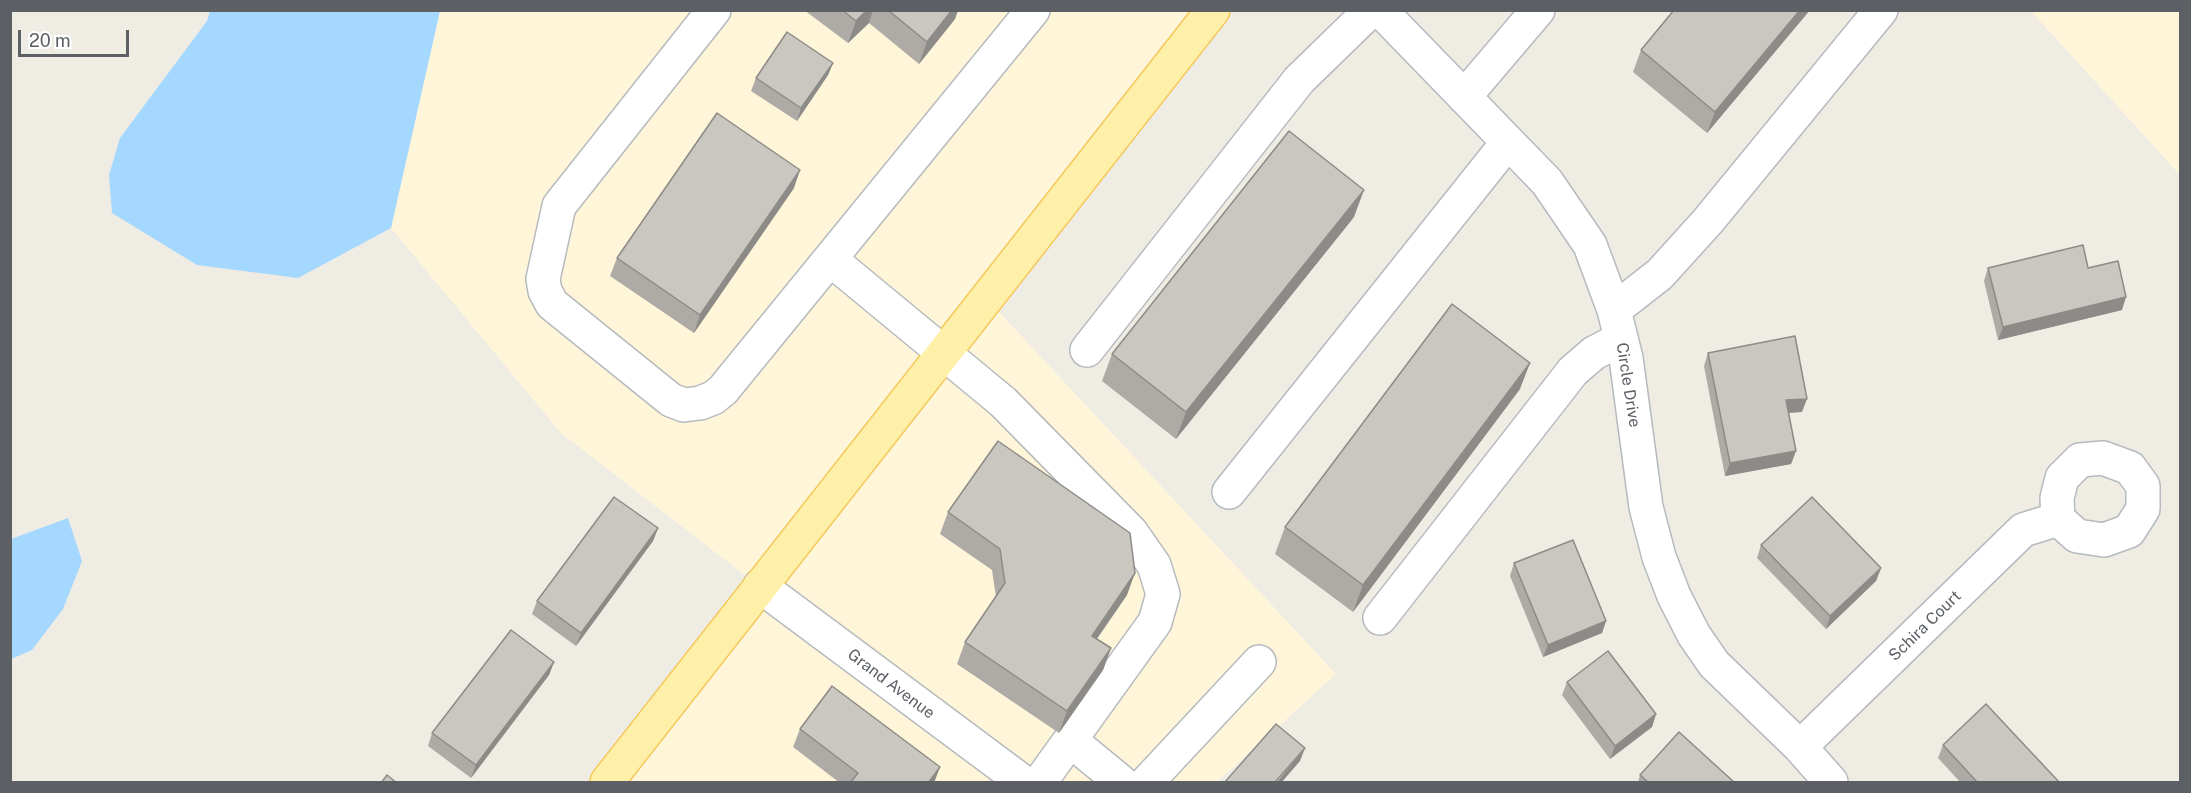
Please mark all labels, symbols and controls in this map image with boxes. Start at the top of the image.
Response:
scale bar [21,18,132,56]
text: 20 m [29,30,71,51]
street label: Circle Drive [1612,341,1644,429]
street label: Schira Court [1885,587,1965,665]
street label: Grand Avenue [844,645,938,723]

